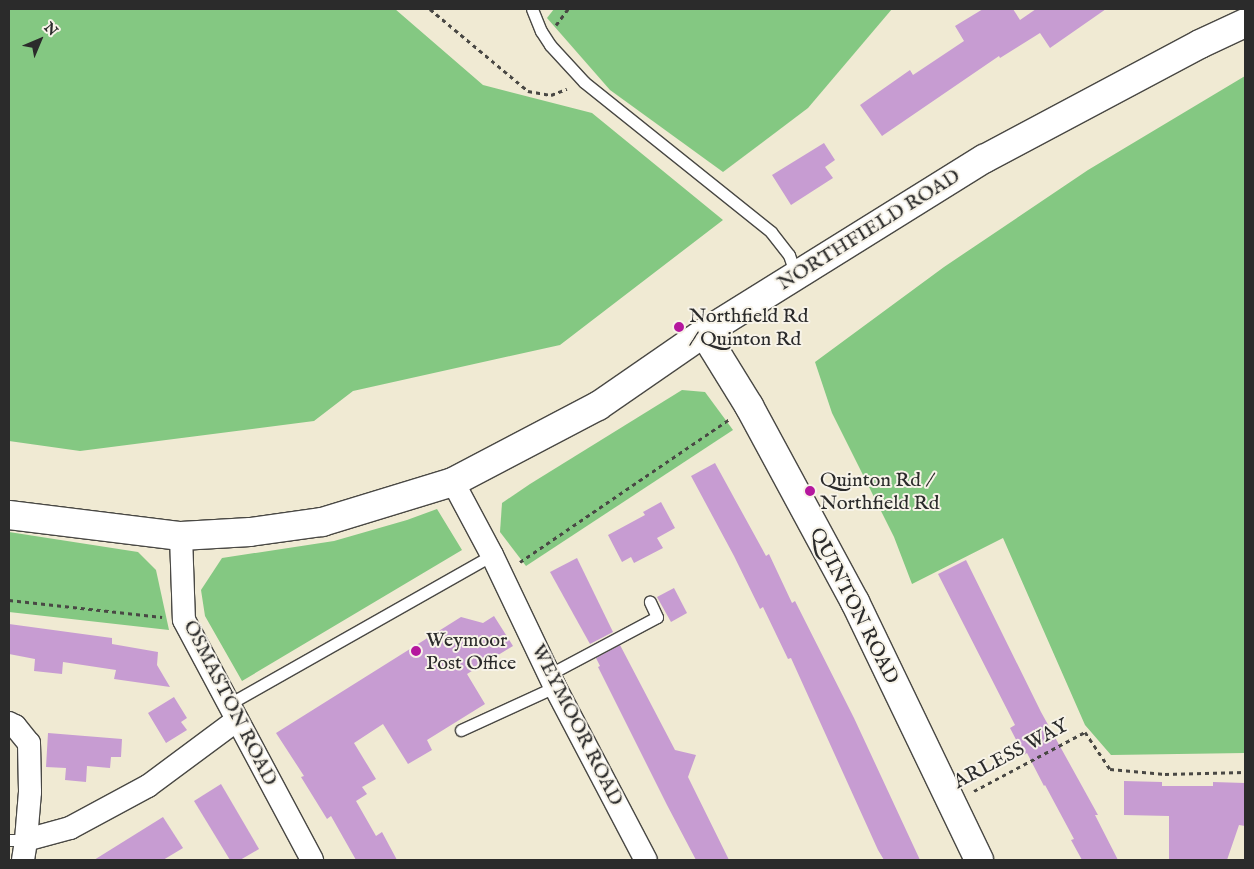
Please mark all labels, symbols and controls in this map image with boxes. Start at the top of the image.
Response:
north arrow [15,15,65,65]
text: N [40,19,61,40]
street label: NORTHFIELD ROAD [773,164,965,296]
place label: Northfield Rd / Quinton Rd [689,304,808,351]
marker: Northfield Rd / Quinton Rd [673,321,685,333]
place label: Quinton Rd / Northfield Rd [820,468,939,515]
marker: Quinton Rd / Northfield Rd [804,485,816,497]
street label: QUINTON ROAD [804,524,904,688]
street label: OSMASTON ROAD [178,616,282,790]
place label: Weymoor Post Office [426,628,516,675]
street label: WEYMOOR ROAD [526,640,628,810]
marker: Weymoor Post Office [410,645,422,657]
street label: ARLESS WAY [949,714,1073,794]

